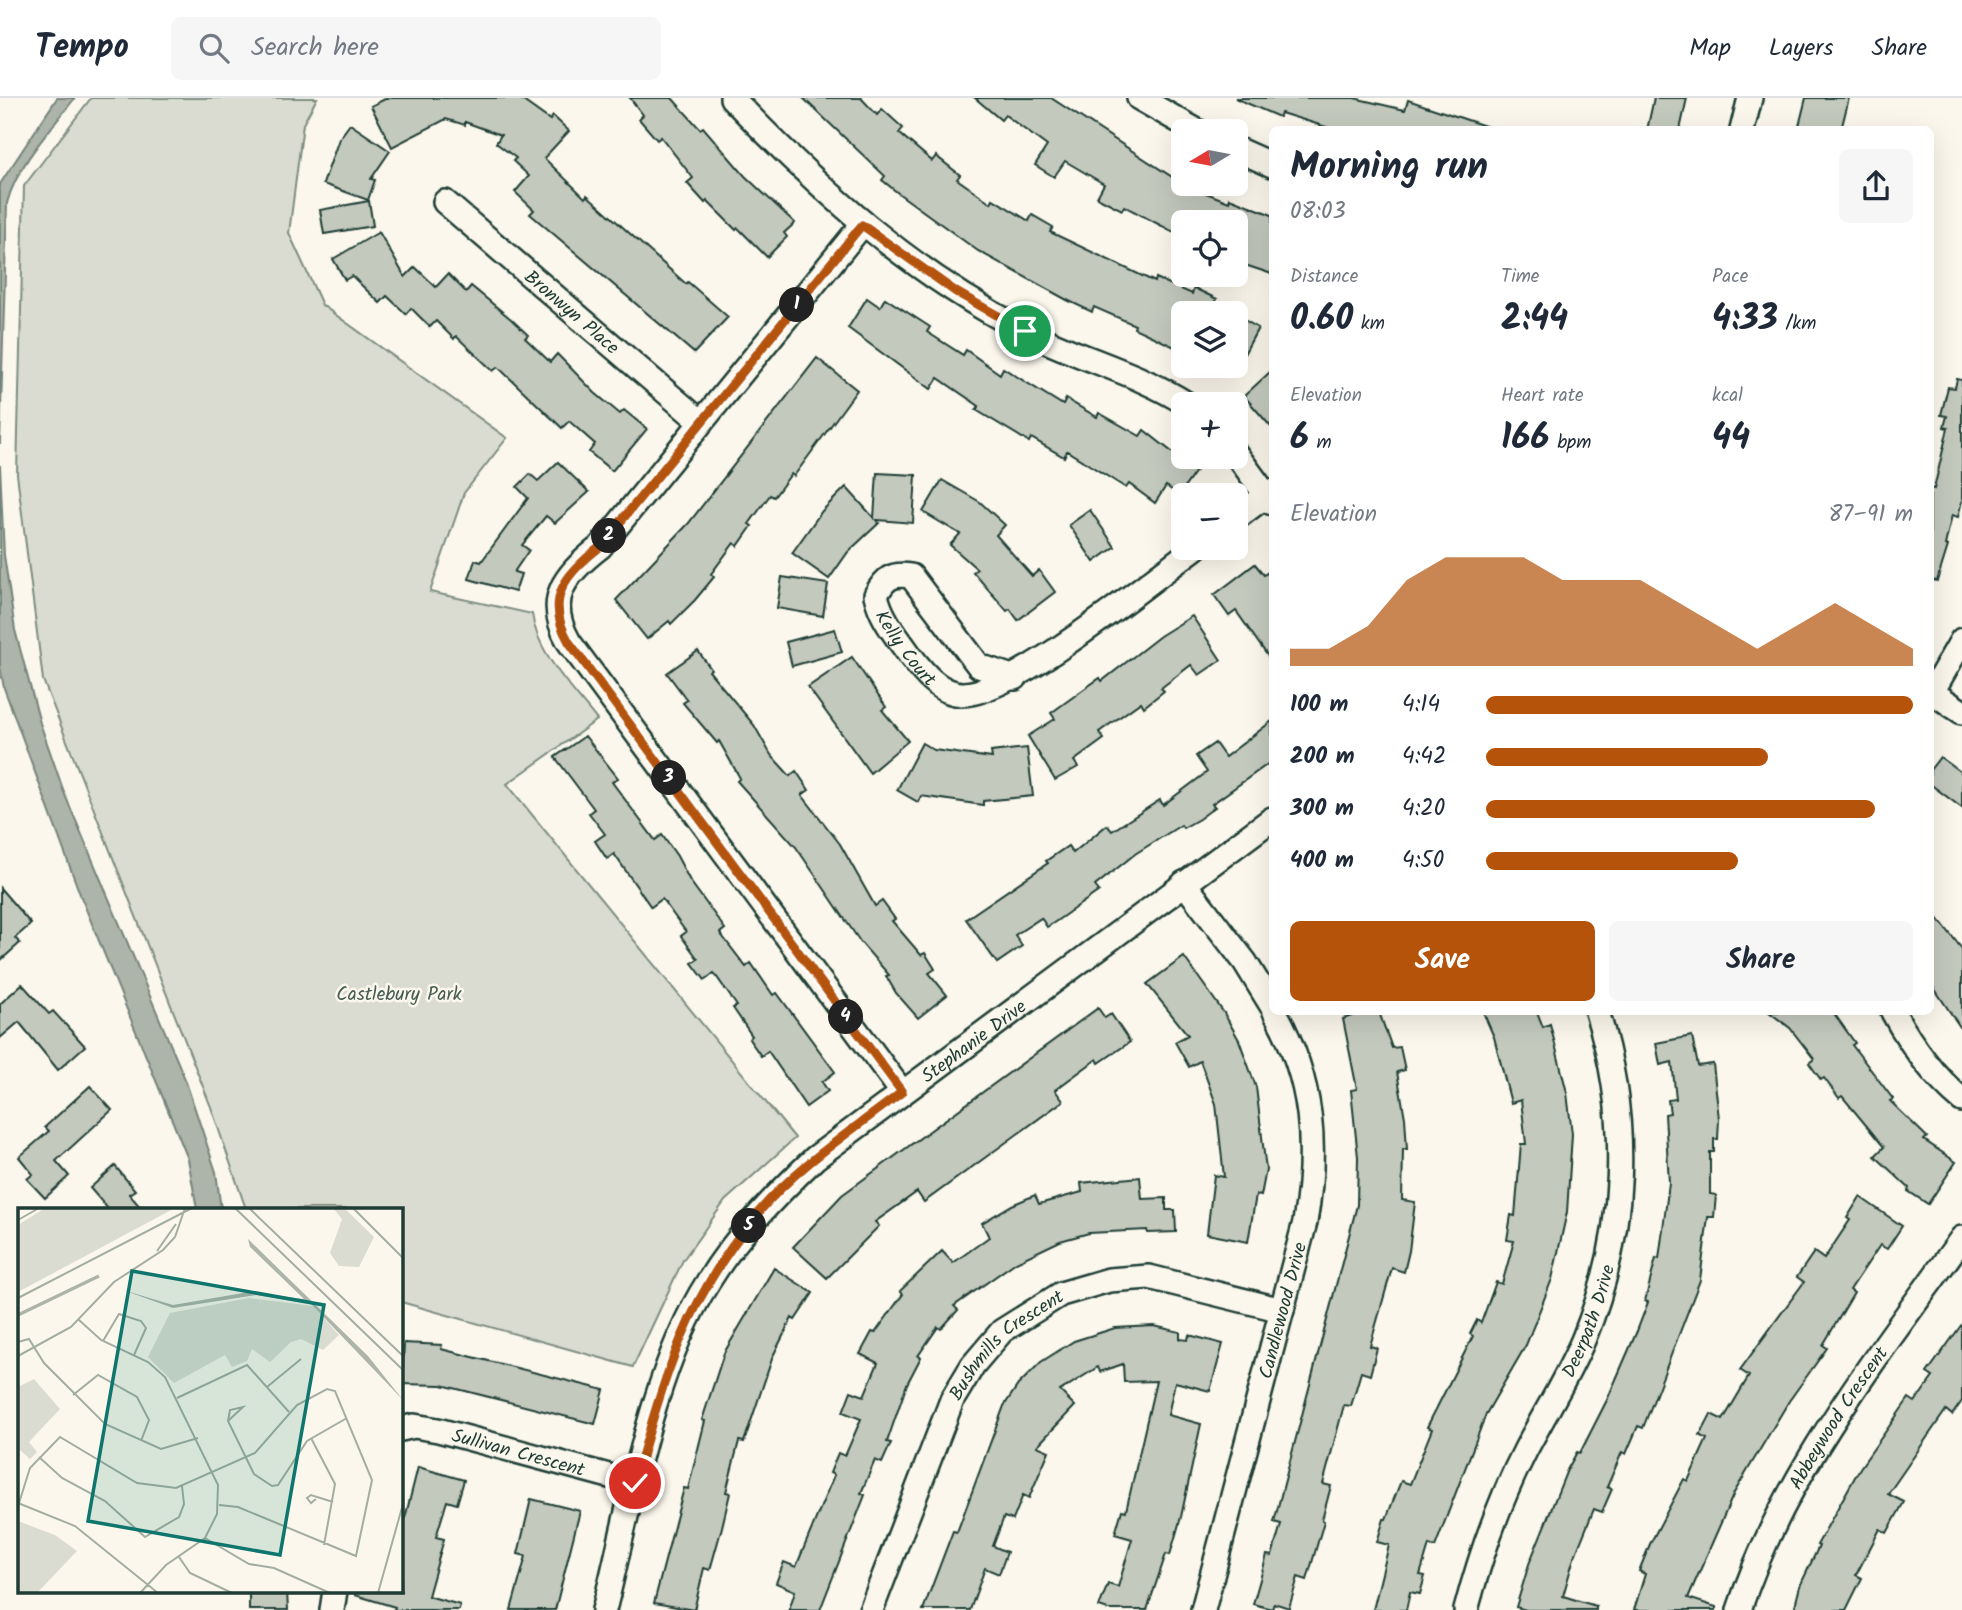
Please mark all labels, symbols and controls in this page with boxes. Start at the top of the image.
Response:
search box [171,17,661,80]
text: Tempo [35,22,129,75]
text: Search here [251,27,379,69]
icon: search [195,29,233,67]
text: Map [1689,29,1731,68]
text: Layers [1769,29,1833,68]
text: Share [1871,29,1927,68]
north arrow [1171,119,1248,196]
map controls [1171,119,1248,560]
text: Morning run [1290,138,1488,198]
button: share [1839,149,1913,223]
text: 08:03 [1290,194,1346,230]
button: locate [1171,210,1248,287]
text: Distance [1290,262,1358,292]
text: Time [1501,262,1539,292]
text: Pace [1712,262,1748,292]
street label: Bronwyn Place [517,263,626,363]
pin: 1 [780,288,814,322]
text: 1 [794,289,799,319]
text: 0.60 [1290,292,1353,348]
text: 2:44 [1501,292,1568,348]
text: 4:33 [1712,292,1778,348]
pin [995,301,1055,361]
button: layers [1171,301,1248,378]
text: km [1353,309,1385,339]
text: /km [1778,309,1816,339]
icon: arrive [1006,312,1044,350]
text: Elevation [1290,381,1362,411]
text: Heart rate [1501,381,1584,411]
text: kcal [1712,381,1743,411]
button: + [1171,392,1248,469]
text: 6 [1290,411,1309,467]
text: 166 [1501,411,1550,467]
text: 44 [1712,411,1750,467]
text: m [1309,428,1332,458]
text: bpm [1550,428,1591,458]
button: − [1171,483,1248,560]
text: Elevation [1290,497,1377,533]
text: 87–91 m [1829,497,1913,533]
pin: 2 [592,518,626,554]
text: 2 [603,520,614,550]
street label: Kelly Court [866,605,943,695]
text: 100 m [1290,687,1348,723]
text: 4:14 [1402,687,1440,723]
text: 200 m [1290,739,1355,775]
text: 4:42 [1402,739,1446,775]
pin: 3 [652,760,686,796]
text: 3 [663,762,674,792]
text: 300 m [1290,791,1354,827]
text: 4:20 [1402,791,1445,827]
text: 400 m [1290,843,1354,879]
text: 4:50 [1402,843,1444,879]
button: Save [1290,921,1595,1001]
button: Share [1609,921,1913,1001]
park label: Castlebury Park [336,980,462,1010]
street label: Stephanie Drive [915,993,1034,1091]
pin: 4 [828,1000,864,1034]
text: 4 [840,1001,851,1031]
inset map [18,1208,402,1592]
pin: 5 [732,1208,766,1244]
text: 5 [744,1210,753,1240]
street label: Candlewood Drive [1251,1239,1316,1382]
street label: Deerpath Drive [1555,1261,1624,1383]
street label: Bushmills Crescent [942,1282,1071,1407]
street label: Abbeywood Crescent [1782,1340,1897,1496]
street label: Sullivan Crescent [448,1421,588,1486]
pin [605,1453,665,1513]
icon: check [616,1464,654,1502]

